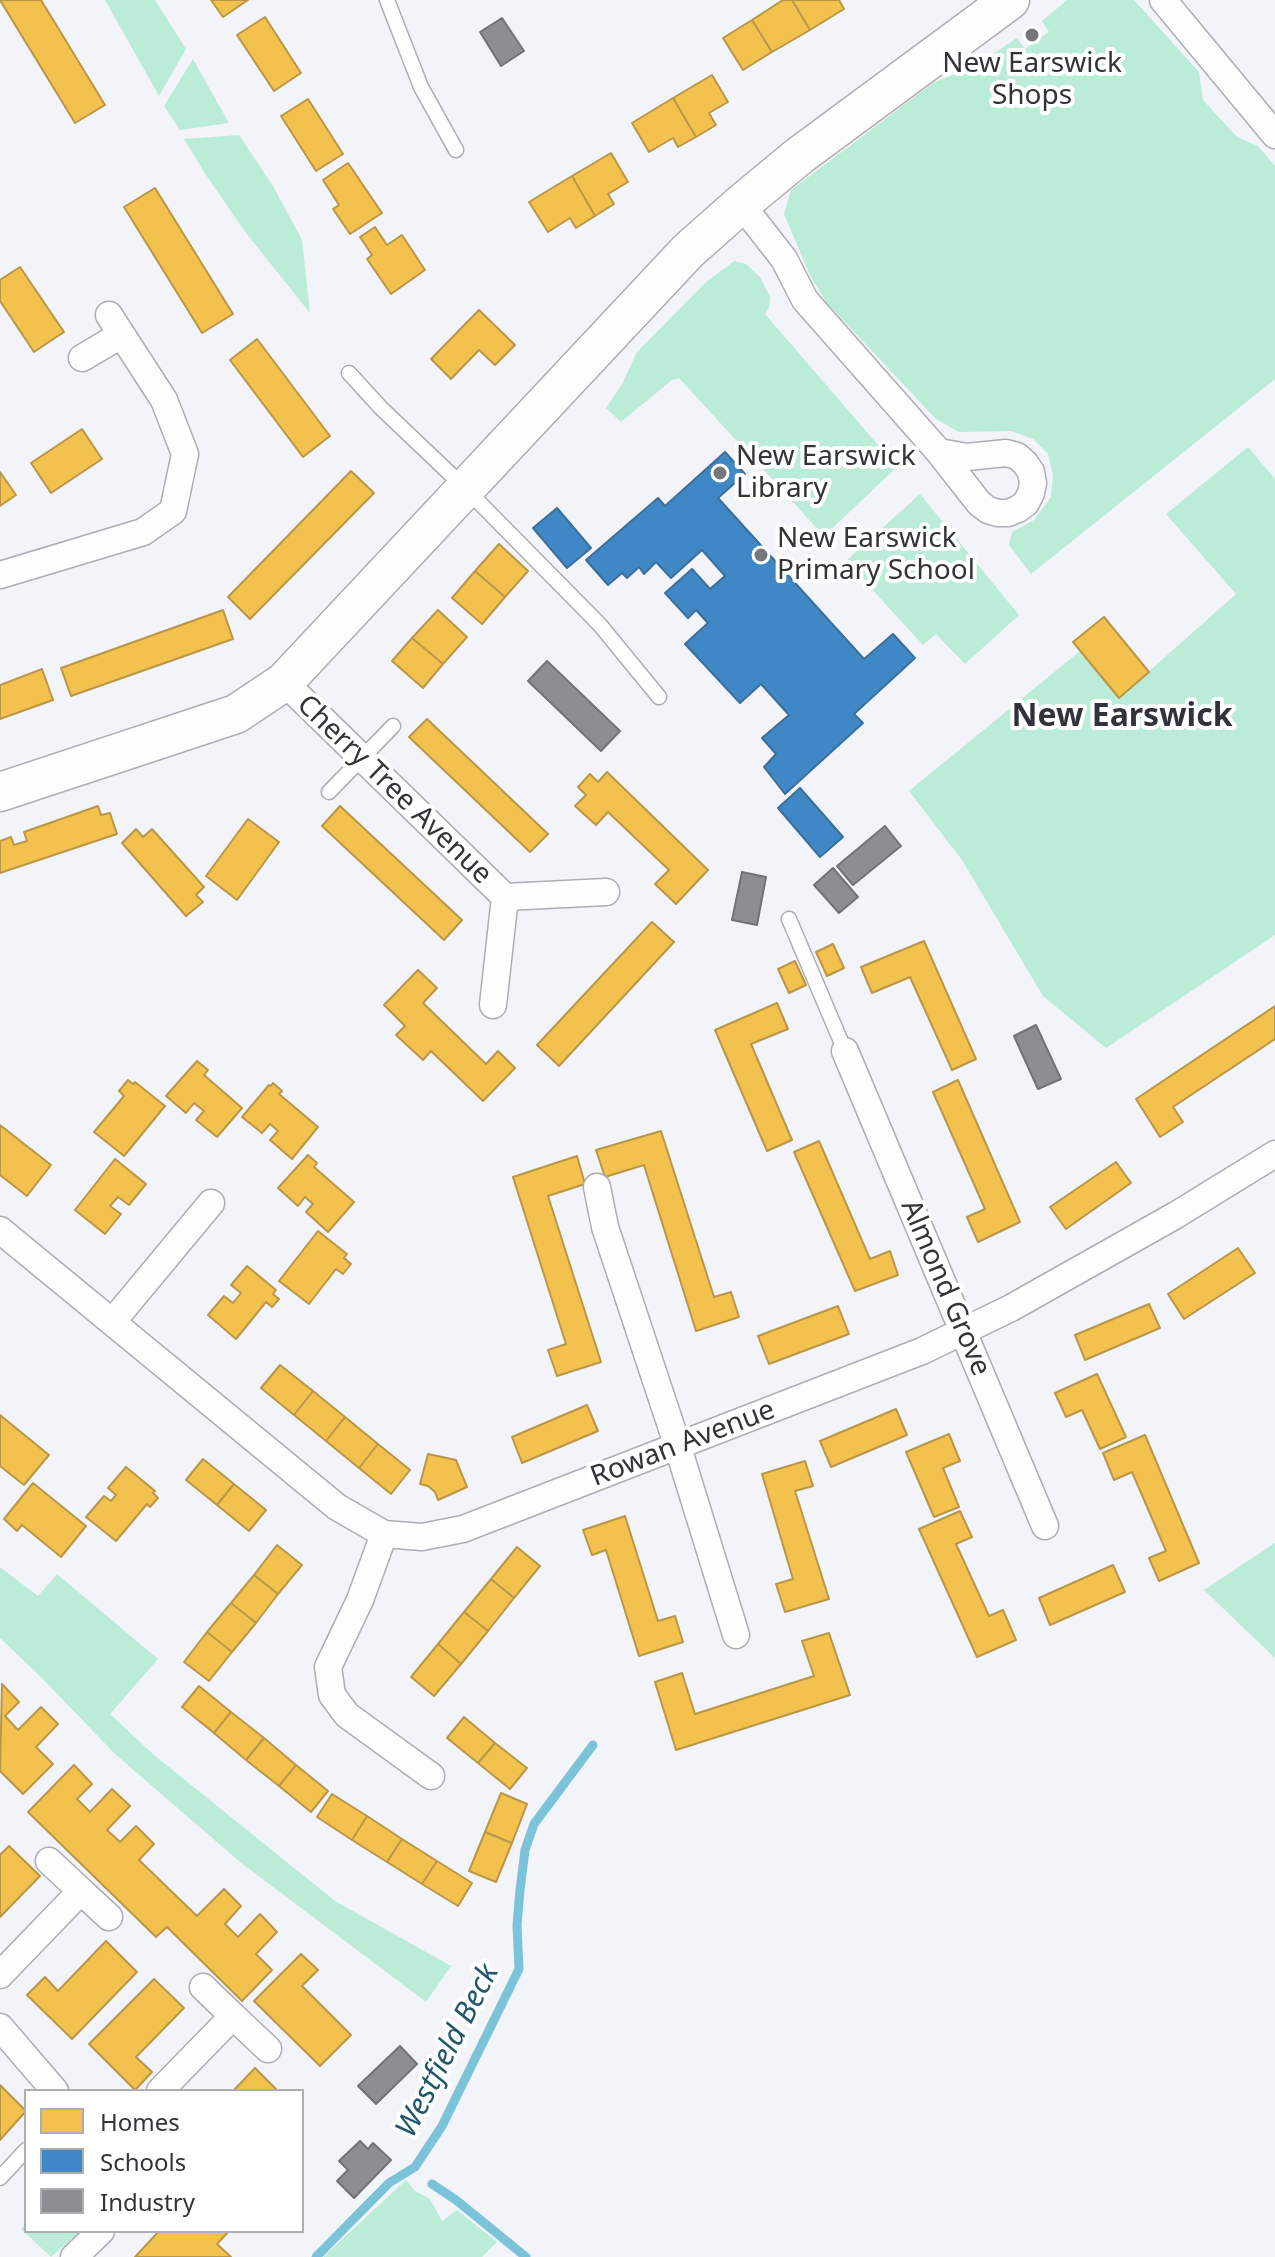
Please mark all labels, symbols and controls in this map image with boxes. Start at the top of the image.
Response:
marker: New Earswick Shops [1023,26,1041,44]
place label: New Earswick Shops [942,47,1122,113]
place label: New Earswick Library [736,440,916,506]
marker: New Earswick Library [711,464,729,482]
place label: New Earswick Primary School [777,522,975,588]
marker: New Earswick Primary School [752,546,770,564]
street label: Cherry Tree Avenue [290,688,498,892]
district label: New Earswick [1012,698,1232,736]
street label: Almond Grove [893,1195,997,1381]
street label: Rowan Avenue [586,1393,780,1495]
water label: Westfield Beck [389,1958,507,2144]
legend [24,2089,304,2233]
text: Homes [100,2105,180,2138]
text: Schools [100,2145,186,2178]
text: Industry [100,2185,195,2218]

